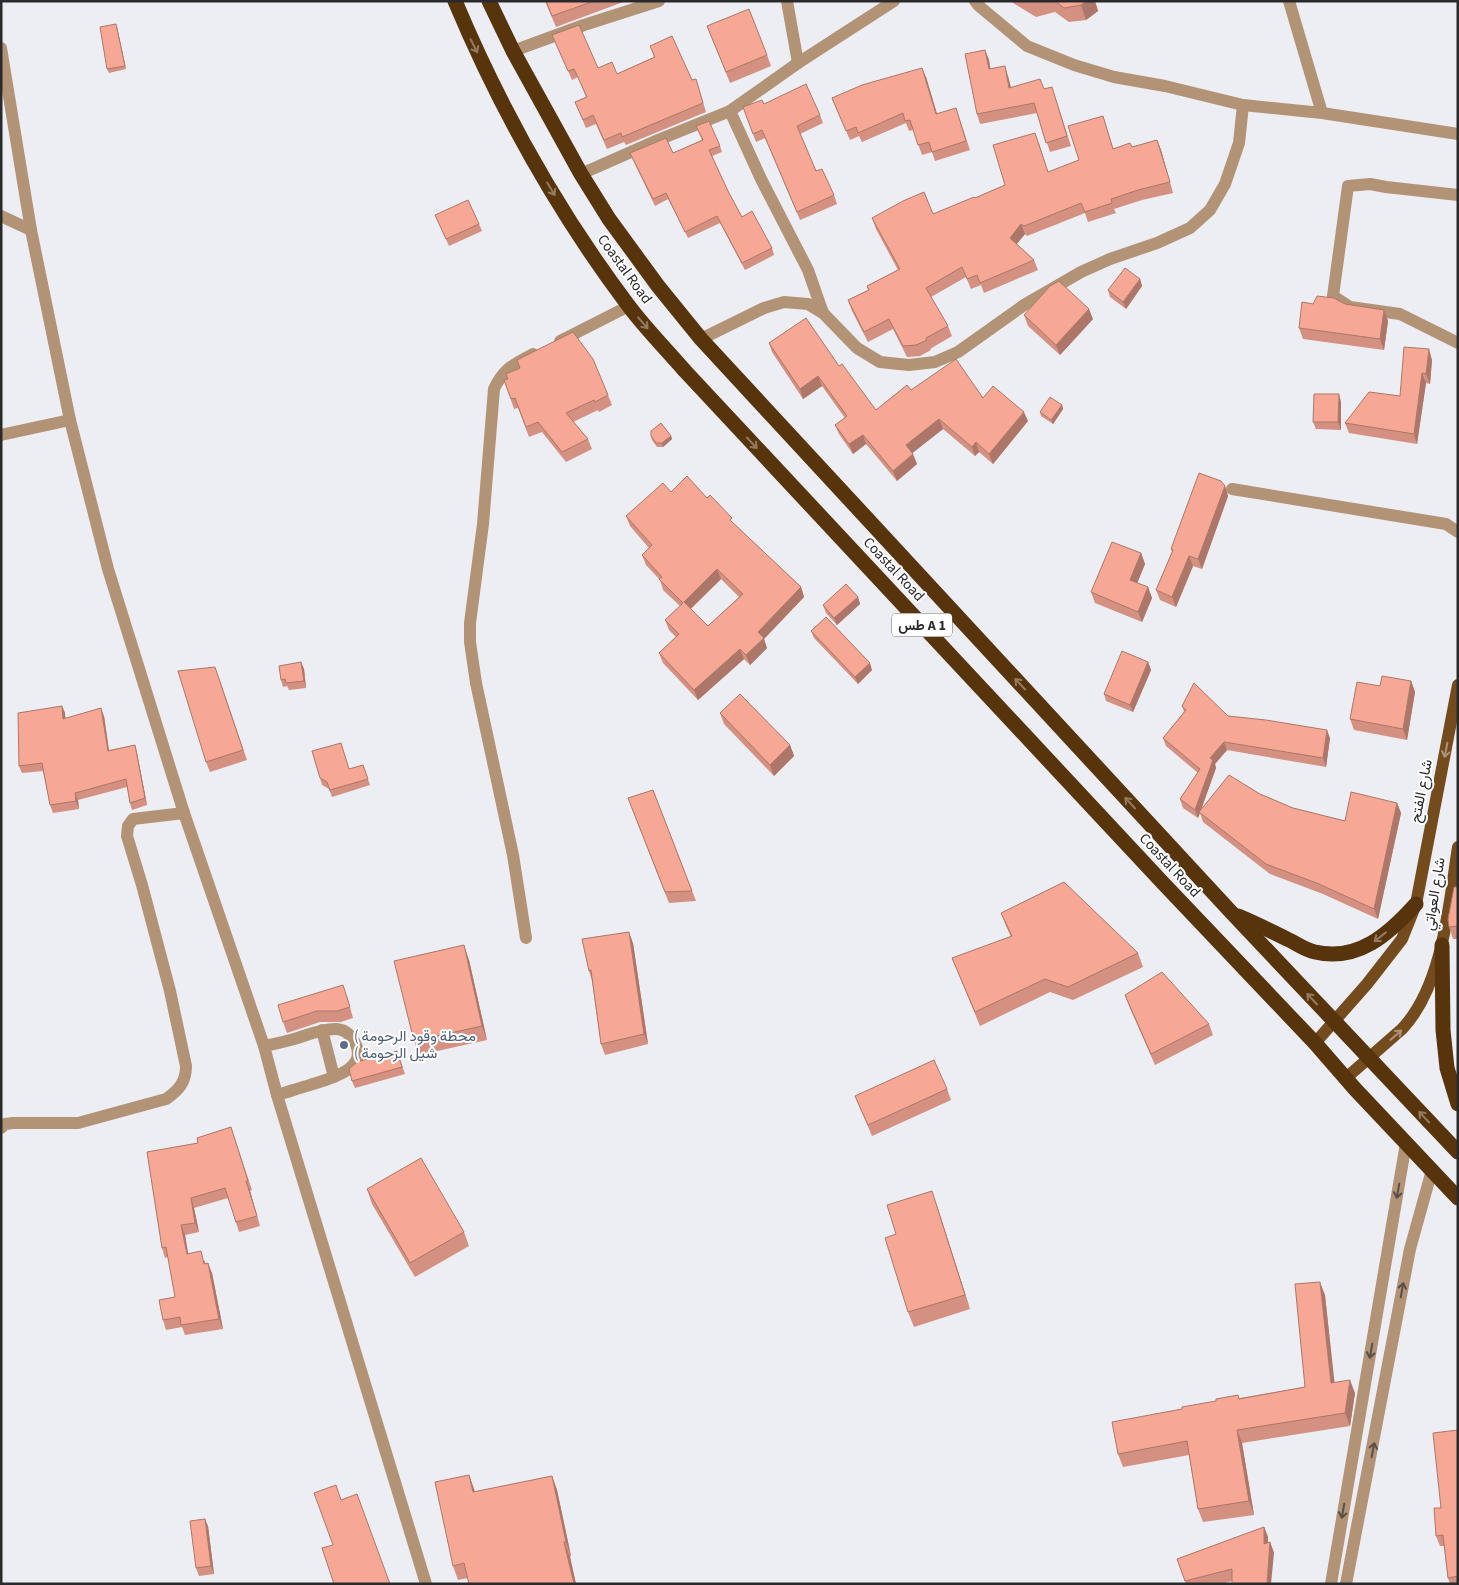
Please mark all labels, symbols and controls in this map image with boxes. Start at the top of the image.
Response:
one-way arrow [470,38,480,53]
one-way arrow [546,182,556,196]
street label: Coastal Road [592,230,657,308]
one-way arrow [638,316,649,329]
one-way arrow [746,437,758,450]
street label: Coastal Road [858,532,929,606]
road number: طس A 1 [892,614,952,636]
one-way arrow [1014,678,1026,690]
one-way arrow [1440,741,1450,757]
street label: شارع الفتح [1405,757,1438,825]
one-way arrow [1124,797,1136,810]
street label: Coastal Road [1134,828,1205,902]
street label: شارع العواتي [1418,856,1453,933]
one-way arrow [1374,931,1387,942]
one-way arrow [1306,993,1318,1006]
place label: ( محطة وقود الرحومة ( شيل الرحومة [354,1026,476,1064]
one-way arrow [1389,1029,1402,1040]
marker: ( محطة وقود الرحومة ( شيل الرحومة [338,1039,350,1051]
one-way arrow [1418,1110,1430,1123]
one-way arrow [1393,1183,1403,1199]
one-way arrow [1398,1283,1407,1299]
one-way arrow [1365,1343,1375,1359]
one-way arrow [1368,1442,1378,1458]
one-way arrow [1338,1503,1348,1519]

